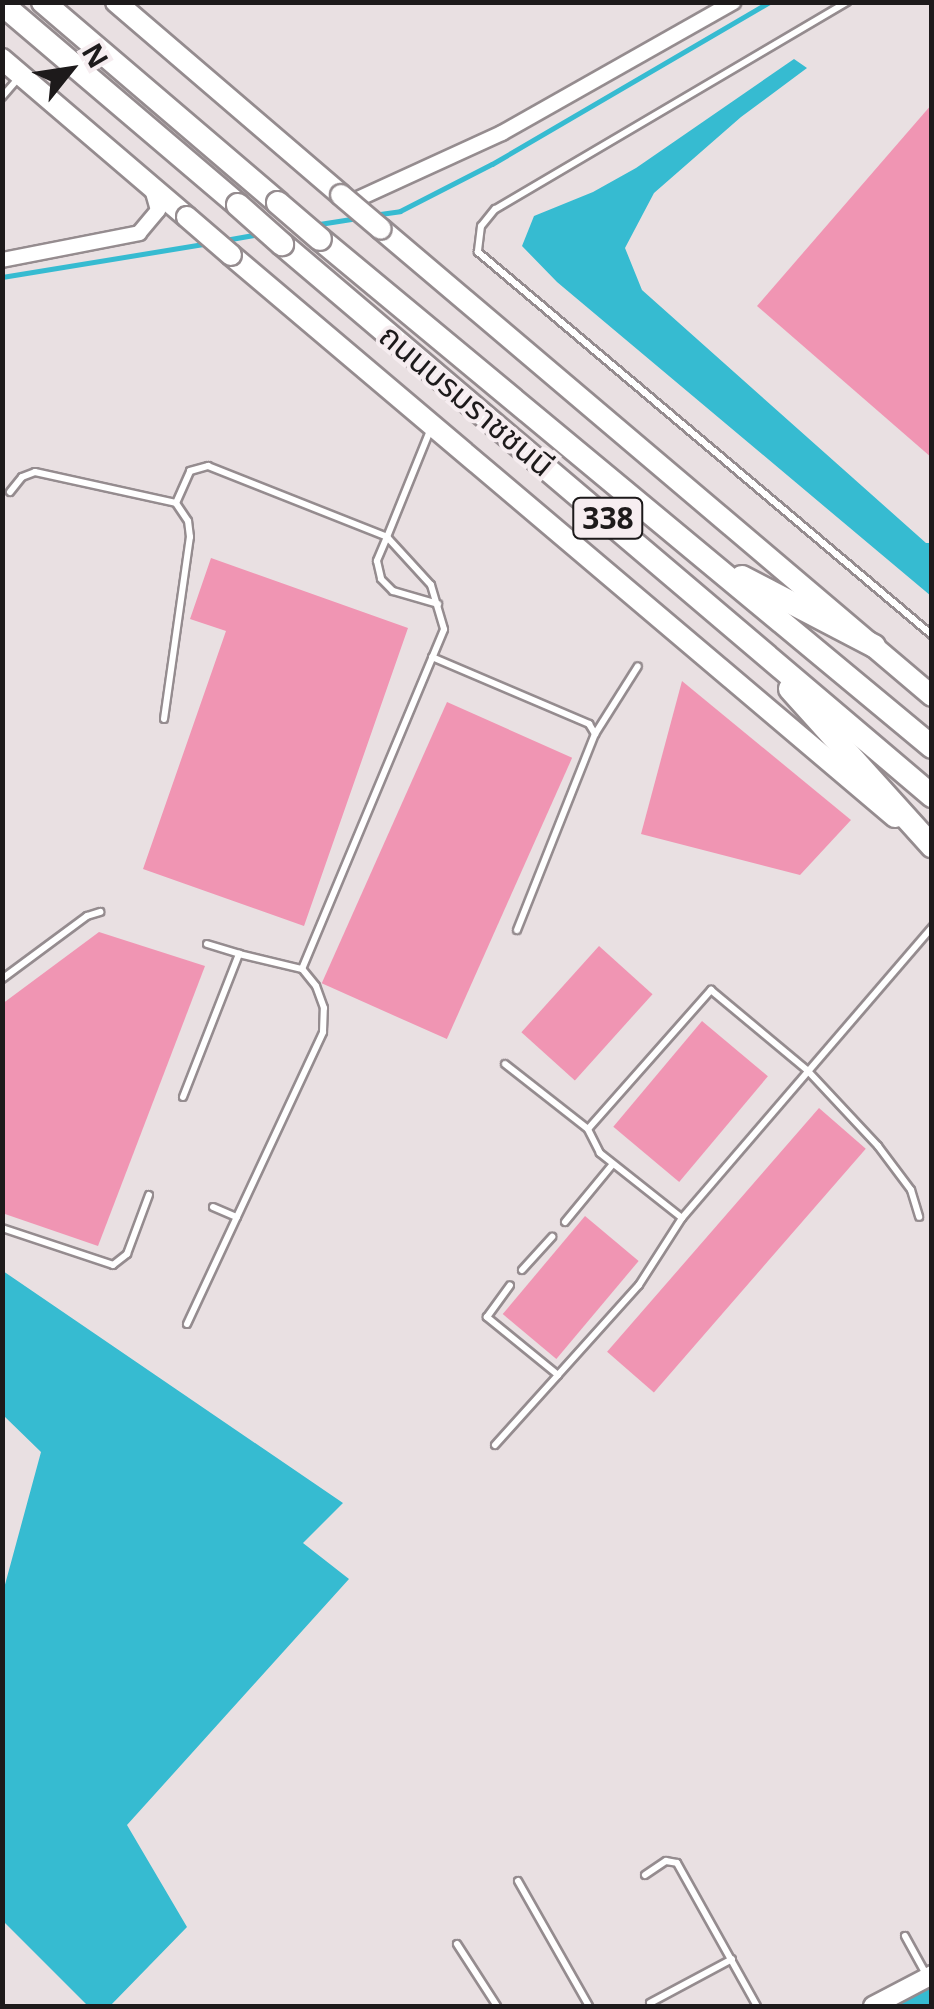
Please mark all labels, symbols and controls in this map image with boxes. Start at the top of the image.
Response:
north arrow [20,20,120,120]
text: N [74,36,118,74]
street label: ถนนบรมราชชนนี [372,316,562,484]
road number: 338 [570,493,646,543]

